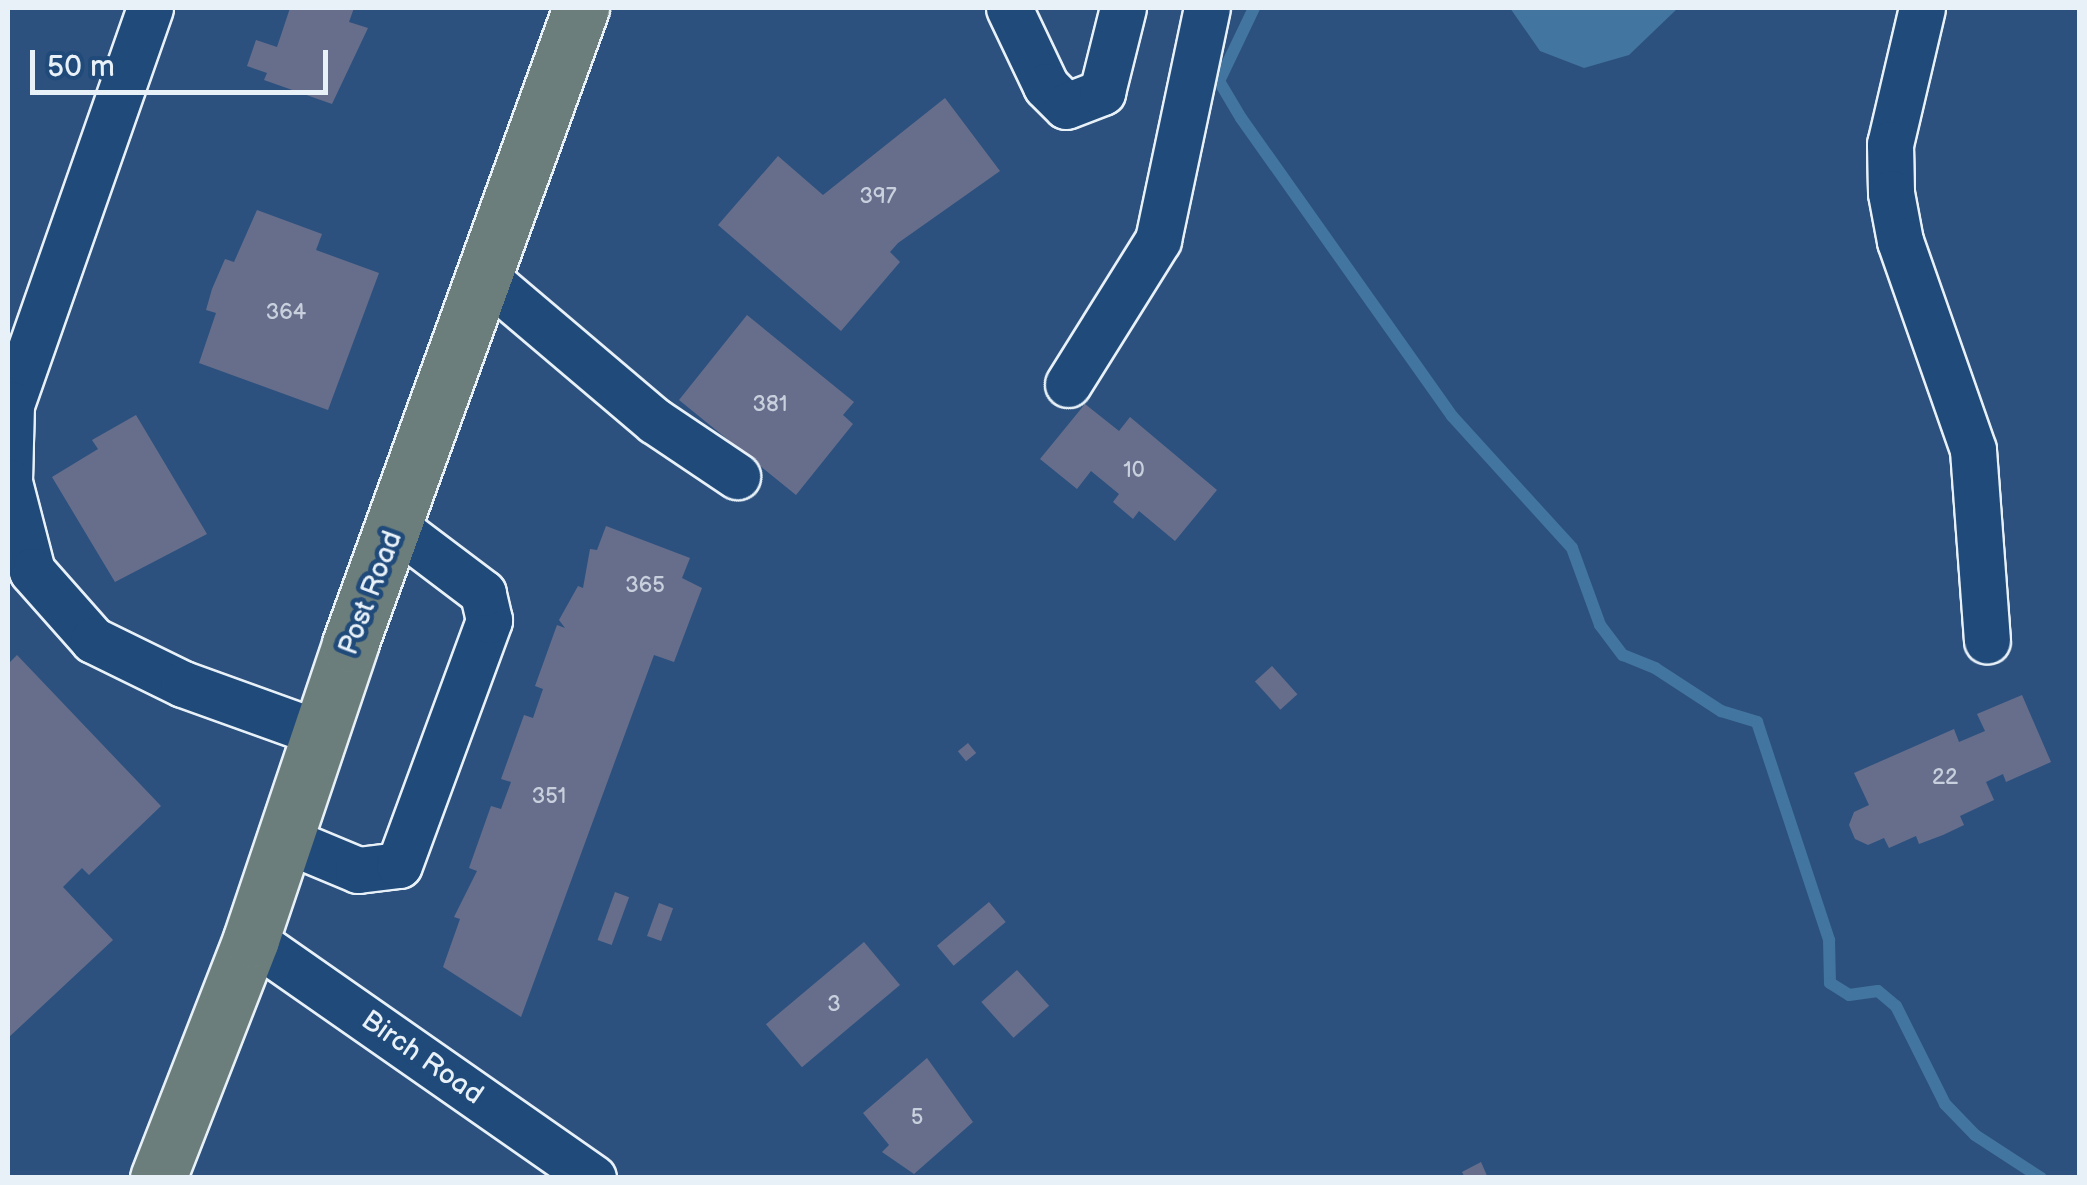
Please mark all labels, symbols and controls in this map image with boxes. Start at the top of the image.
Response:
scale bar [35,30,332,92]
text: 50 m [47,49,115,85]
house number: 397 [859,184,897,210]
house number: 364 [266,300,306,326]
house number: 381 [753,392,787,418]
house number: 10 [1123,458,1145,484]
street label: Post Road [332,526,410,660]
house number: 365 [625,573,665,599]
house number: 22 [1932,765,1958,791]
house number: 351 [532,784,566,810]
house number: 3 [827,992,841,1018]
street label: Birch Road [355,1004,489,1112]
house number: 5 [911,1105,923,1131]

